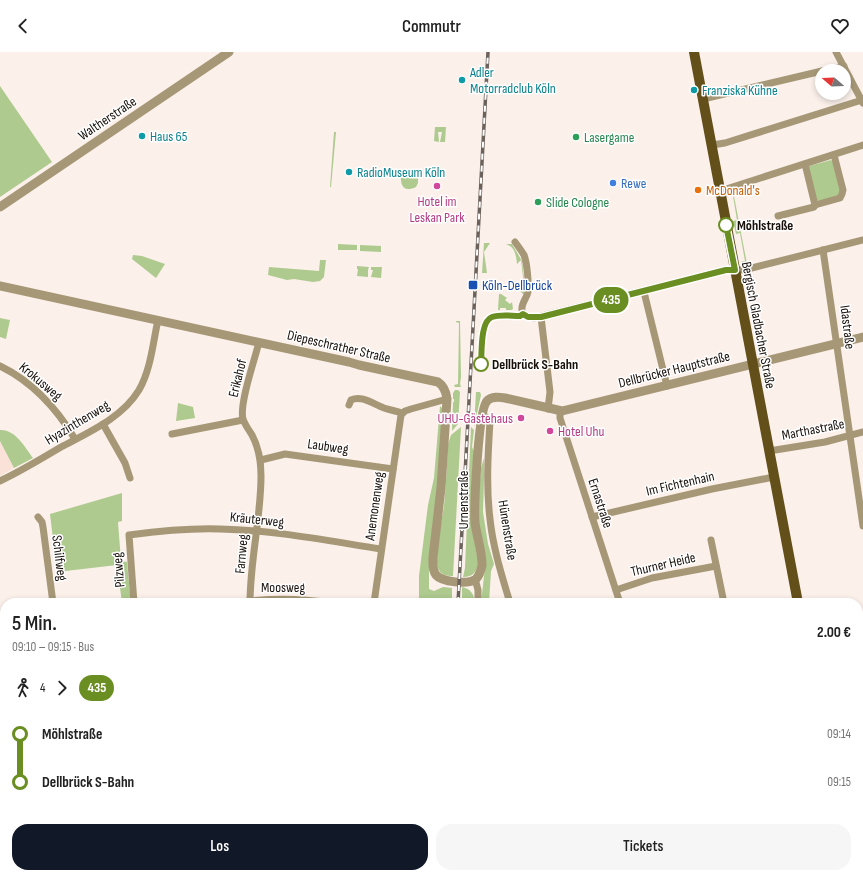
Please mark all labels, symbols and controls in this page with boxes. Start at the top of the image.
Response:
icon: back [12,15,34,37]
icon: heart [829,15,851,37]
text: Commutr [402,16,461,37]
place label: Adler Motorradclub Köln [469,64,556,97]
north arrow [815,64,851,100]
map controls [815,64,851,100]
marker: Adler Motorradclub Köln [457,75,467,85]
place label: Franziska Kühne [702,82,778,99]
marker: Franziska Kühne [689,85,699,95]
street label: Waltherstraße [75,93,140,144]
place label: Haus 65 [150,128,188,145]
place label: Lasergame [584,129,634,146]
marker: Haus 65 [137,131,147,141]
marker: Lasergame [571,132,581,142]
place label: RadioMuseum Köln [357,164,445,181]
marker: RadioMuseum Köln [344,167,354,177]
place label: Rewe [621,175,646,192]
marker: Rewe [608,178,618,188]
marker: Hotel im Leskan Park [432,181,442,191]
place label: McDonald's [706,182,760,199]
marker: McDonald's [693,185,703,195]
place label: Hotel im Leskan Park [409,193,465,226]
place label: Slide Cologne [546,194,609,211]
marker: Slide Cologne [533,197,543,207]
marker: Möhlstraße [718,217,734,233]
place label: Möhlstraße [737,217,793,234]
street label: Bergisch Gladbacher Straße [738,260,779,390]
place label: Köln-Dellbrück [482,277,553,294]
marker: Köln-Dellbrück [467,279,479,291]
line badge: 435 [588,287,634,313]
text: 435 [602,291,620,308]
street label: Idastraße [836,304,859,350]
street label: Diepeschrather Straße [286,326,392,367]
street label: Dellbrücker Hauptstraße [617,347,732,392]
street label: Erikahof [225,356,251,399]
marker: Dellbrück S-Bahn [473,356,489,372]
place label: Dellbrück S-Bahn [492,356,578,373]
street label: Krokusweg [16,358,66,405]
street label: Hyazinthenweg [42,396,113,448]
place label: UHU-Gästehaus [437,410,513,427]
marker: UHU-Gästehaus [516,413,526,423]
street label: Marthastraße [780,415,846,444]
place label: Hotel Uhu [558,423,604,440]
marker: Hotel Uhu [545,426,555,436]
street label: Laubweg [306,435,350,458]
street label: Im Fichtenhain [644,467,716,500]
street label: Anemonenweg [361,470,388,543]
street label: Urnenstraße [455,471,472,529]
street label: Ernastraße [585,476,617,530]
street label: Hünenstraße [494,499,521,561]
street label: Kräuterweg [229,508,285,531]
street label: Farnweg [231,533,252,574]
street label: Schilfweg [48,534,71,582]
street label: Thurner Heide [629,549,697,580]
street label: Pilzweg [108,551,128,588]
street label: Moosweg [261,579,305,596]
text: 5 Min. [12,610,57,637]
text: 2.00 € [817,623,851,642]
text: 09:10 – 09:15 · Bus [12,639,94,655]
icon: walk [12,677,34,699]
icon: forward [51,677,73,699]
text: 435 [87,679,106,696]
text: 4 [40,680,45,696]
text: Möhlstraße [42,725,102,744]
text: 09:14 [827,726,851,742]
text: Dellbrück S-Bahn [42,773,134,792]
text: 09:15 [827,774,851,790]
button: Los [12,824,428,870]
button: Tickets [436,824,851,870]

